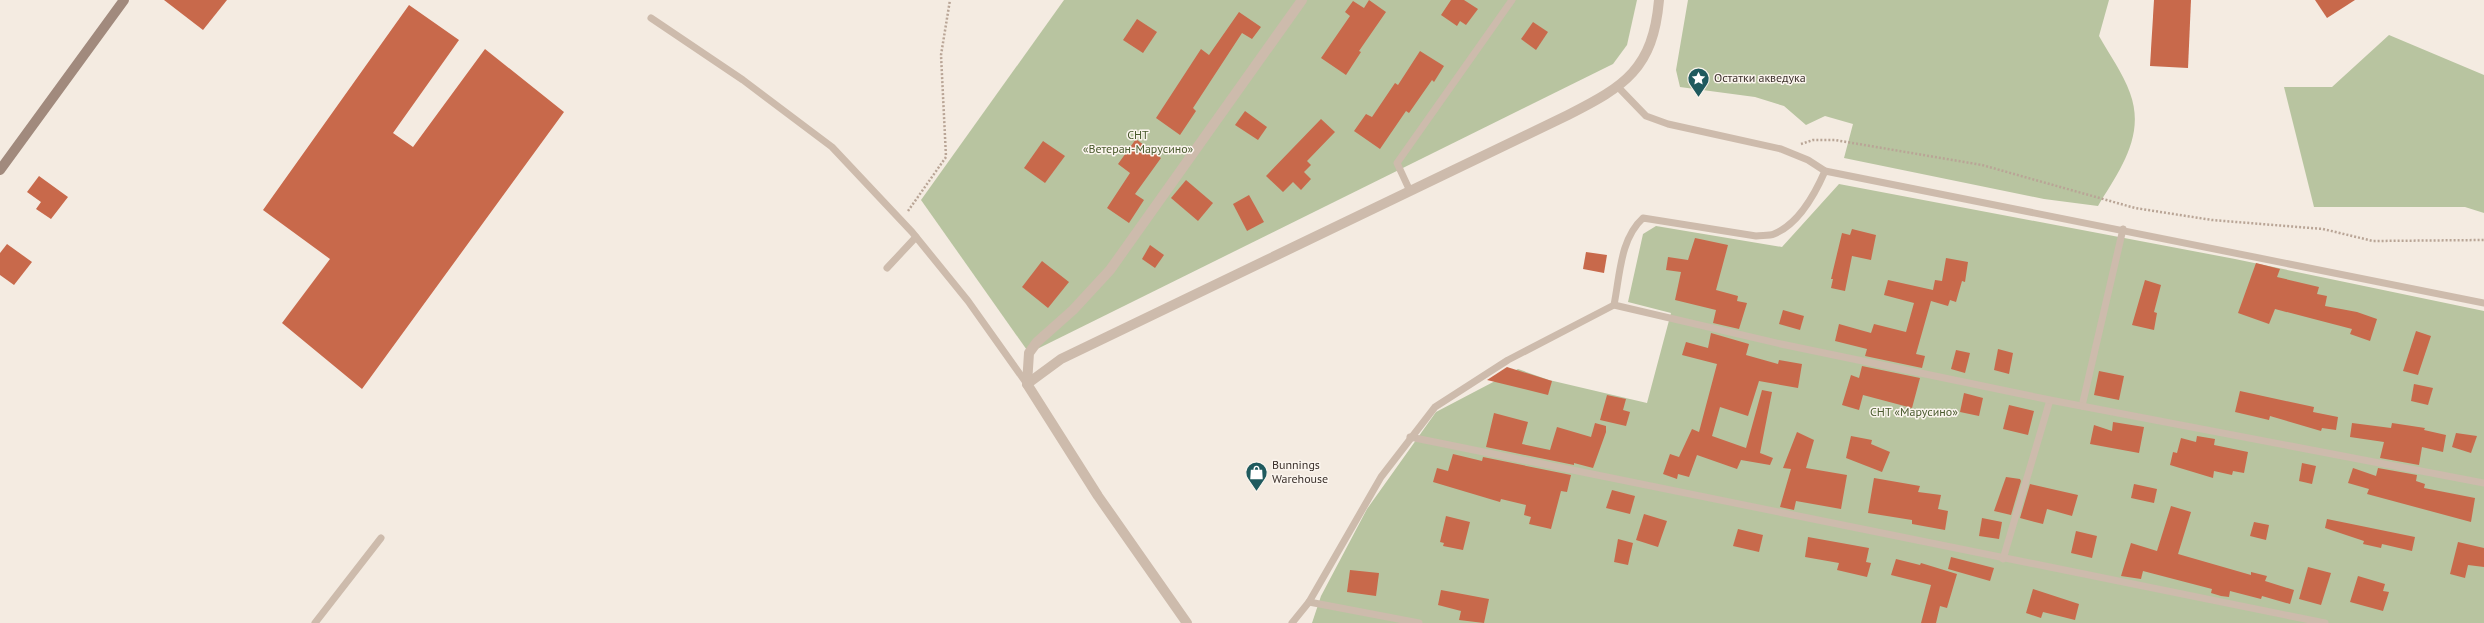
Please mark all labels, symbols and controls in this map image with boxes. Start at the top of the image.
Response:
place icon: Остатки акведука [1685,65,1711,98]
place label: Остатки акведука [1714,70,1806,85]
park label: СНТ «Ветеран-Марусино» [1083,127,1194,156]
park label: СНТ «Марусино» [1870,404,1958,419]
place label: Bunnings Warehouse [1272,457,1328,486]
shop icon: Bunnings Warehouse [1244,459,1270,492]

